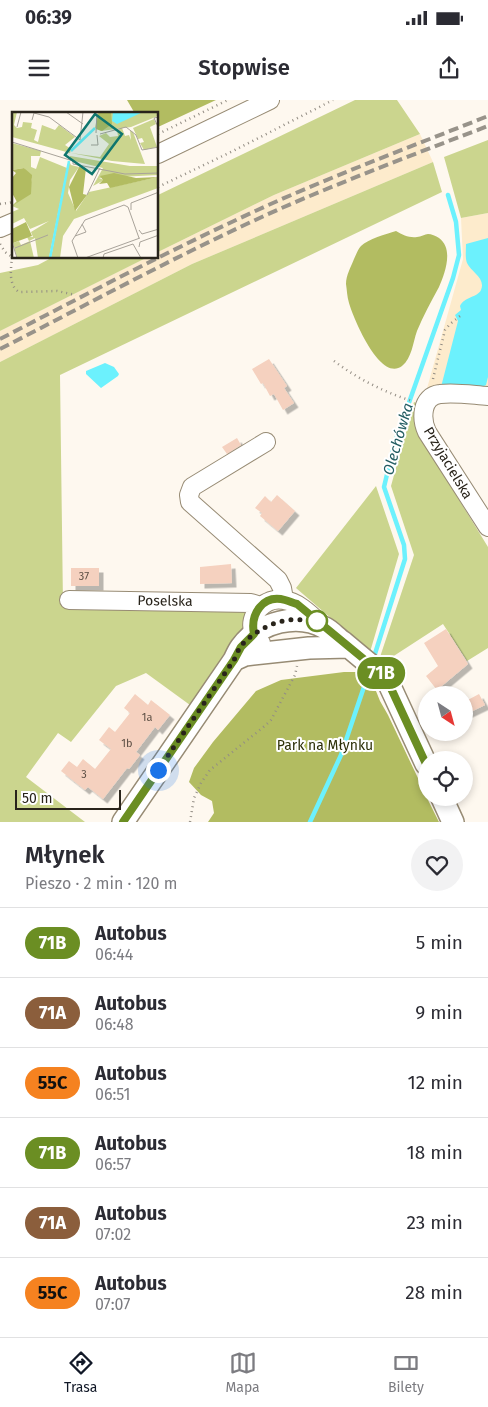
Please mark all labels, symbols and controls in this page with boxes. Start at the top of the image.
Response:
text: 06:39 [25,6,72,29]
icon: menu [25,54,53,82]
text: Stopwise [198,54,290,81]
icon: share [435,54,463,82]
inset map [12,112,159,259]
water label: Olechówka [379,401,417,477]
street label: Przyjacielska [420,424,476,502]
house number: 37 [79,570,89,583]
street label: Poselska [137,592,193,610]
unlabelled marker [306,610,328,632]
line badge: 71B [352,657,410,689]
text: 71B [367,662,395,684]
north arrow [418,686,472,741]
map controls [418,686,473,806]
house number: 1a [142,711,152,724]
house number: 1b [121,737,133,750]
park label: Park na Młynku [277,737,373,754]
button: locate [418,751,473,806]
your location [146,758,171,783]
house number: 3 [81,768,87,781]
scale bar [15,787,121,810]
text: 50 m [22,790,53,807]
button: heart [411,839,463,891]
text: Młynek [25,841,105,869]
text: Pieszo · 2 min · 120 m [25,874,177,893]
text: Autobus [95,922,167,945]
text: 5 min [416,931,463,954]
text: 71B [39,932,66,954]
text: 06:44 [95,945,133,964]
text: Autobus [95,992,167,1015]
text: 9 min [415,1001,463,1024]
text: 71A [39,1002,66,1024]
text: 06:48 [95,1015,134,1034]
text: Autobus [95,1062,167,1085]
text: 12 min [408,1071,463,1094]
text: 55C [38,1072,67,1094]
text: 06:51 [95,1085,131,1104]
text: Autobus [95,1132,167,1155]
text: 18 min [406,1141,463,1164]
text: 71B [39,1142,66,1164]
text: 06:57 [95,1155,131,1174]
text: Autobus [95,1202,167,1225]
text: 23 min [406,1211,463,1234]
text: 71A [39,1212,66,1234]
text: 07:02 [95,1225,131,1244]
text: Autobus [95,1272,167,1295]
text: 28 min [405,1281,463,1304]
text: 55C [38,1282,67,1304]
text: 07:07 [95,1295,130,1314]
tab: Trasa [64,1349,97,1396]
tab: Mapa [225,1349,260,1396]
tab: Bilety [388,1349,424,1396]

